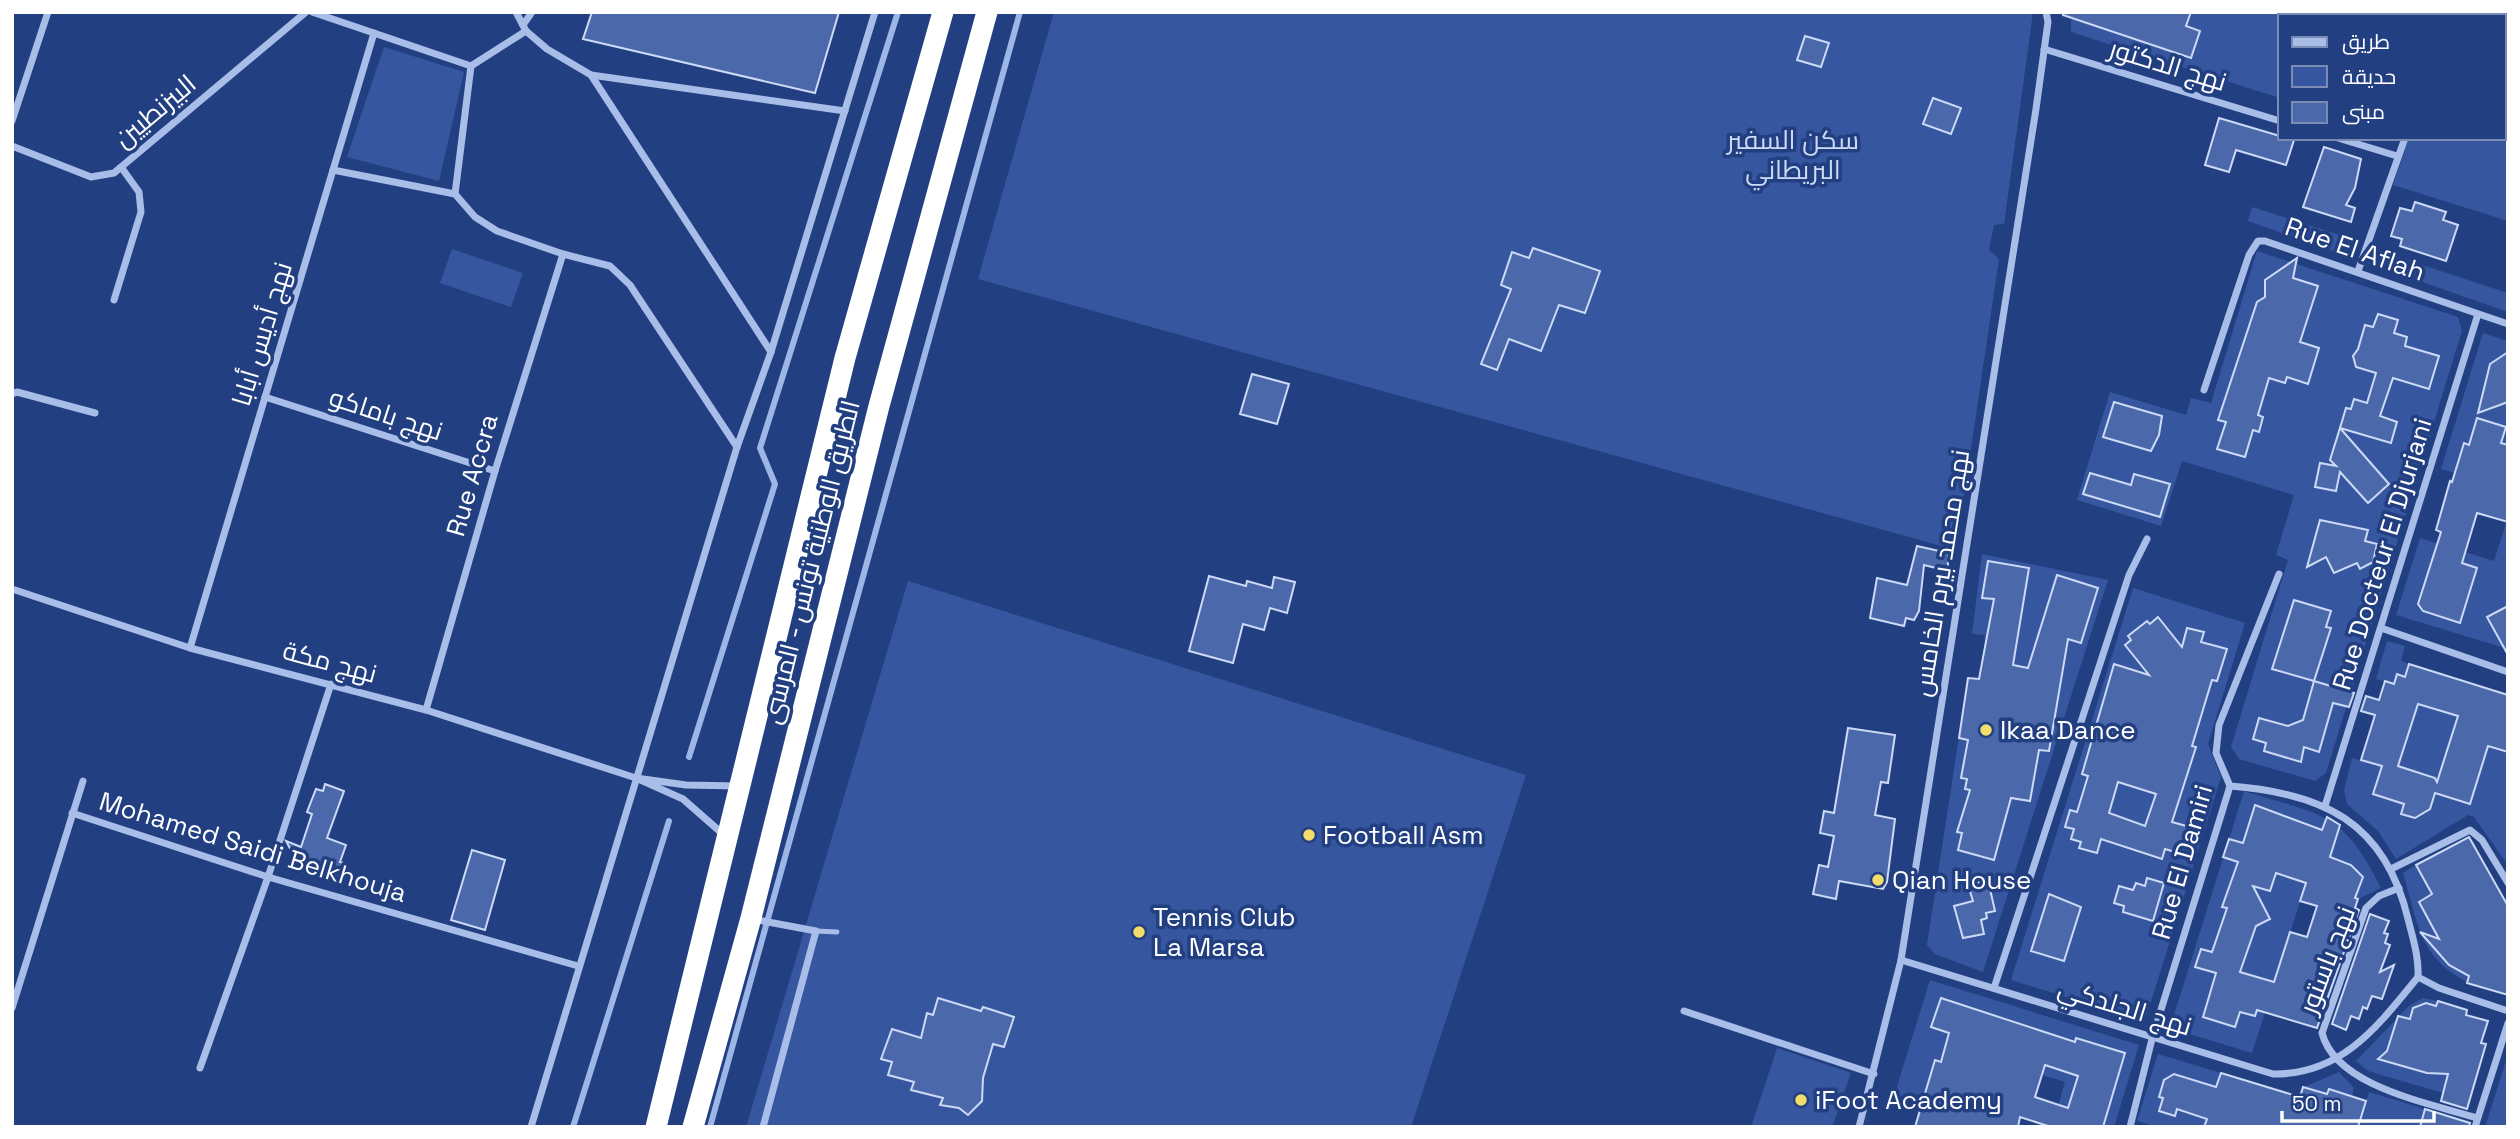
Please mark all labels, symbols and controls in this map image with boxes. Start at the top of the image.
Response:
legend [2278,14,2506,140]
text: طريق [2342,28,2390,55]
street label: نهج الدكتور [2103,30,2231,99]
text: حديقة [2342,63,2396,90]
street label: البيزنطيين [107,67,203,155]
text: مبنى [2342,98,2385,125]
park label: سكن السفير البريطاني [1725,123,1859,191]
street label: Rue El Aflah [2281,209,2429,289]
street label: نهج أديس أبابا [224,258,300,410]
street label: نهج باماكو [325,380,447,448]
street label: الطريق الوطنية تونس - المرسى [754,397,868,727]
street label: Rue Accra [438,410,506,540]
street label: Rue Docteur El Djurjani [2324,414,2440,694]
street label: نهج محمد بيرم الخامس [1905,447,1978,699]
street label: نهج مكة [279,633,381,691]
place label: Ikaa Dance [2000,713,2136,747]
marker: Ikaa Dance [1978,722,1994,738]
street label: Rue El Damiri [2144,781,2220,943]
street label: Mohamed Saidi Belkhouja [95,784,411,910]
place label: Football Asm [1323,818,1484,852]
marker: Football Asm [1301,827,1317,843]
place label: Qian House [1892,863,2031,897]
marker: Qian House [1870,872,1886,888]
place label: Tennis Club La Marsa [1153,900,1295,964]
street label: نهج باستور [2290,901,2363,1021]
marker: Tennis Club La Marsa [1131,924,1147,940]
street label: نهج الجلدكي [2053,971,2196,1047]
scale bar [2282,1080,2434,1124]
place label: iFoot Academy [1815,1083,2002,1117]
text: 50 m [2292,1090,2342,1117]
marker: iFoot Academy [1793,1092,1809,1108]

